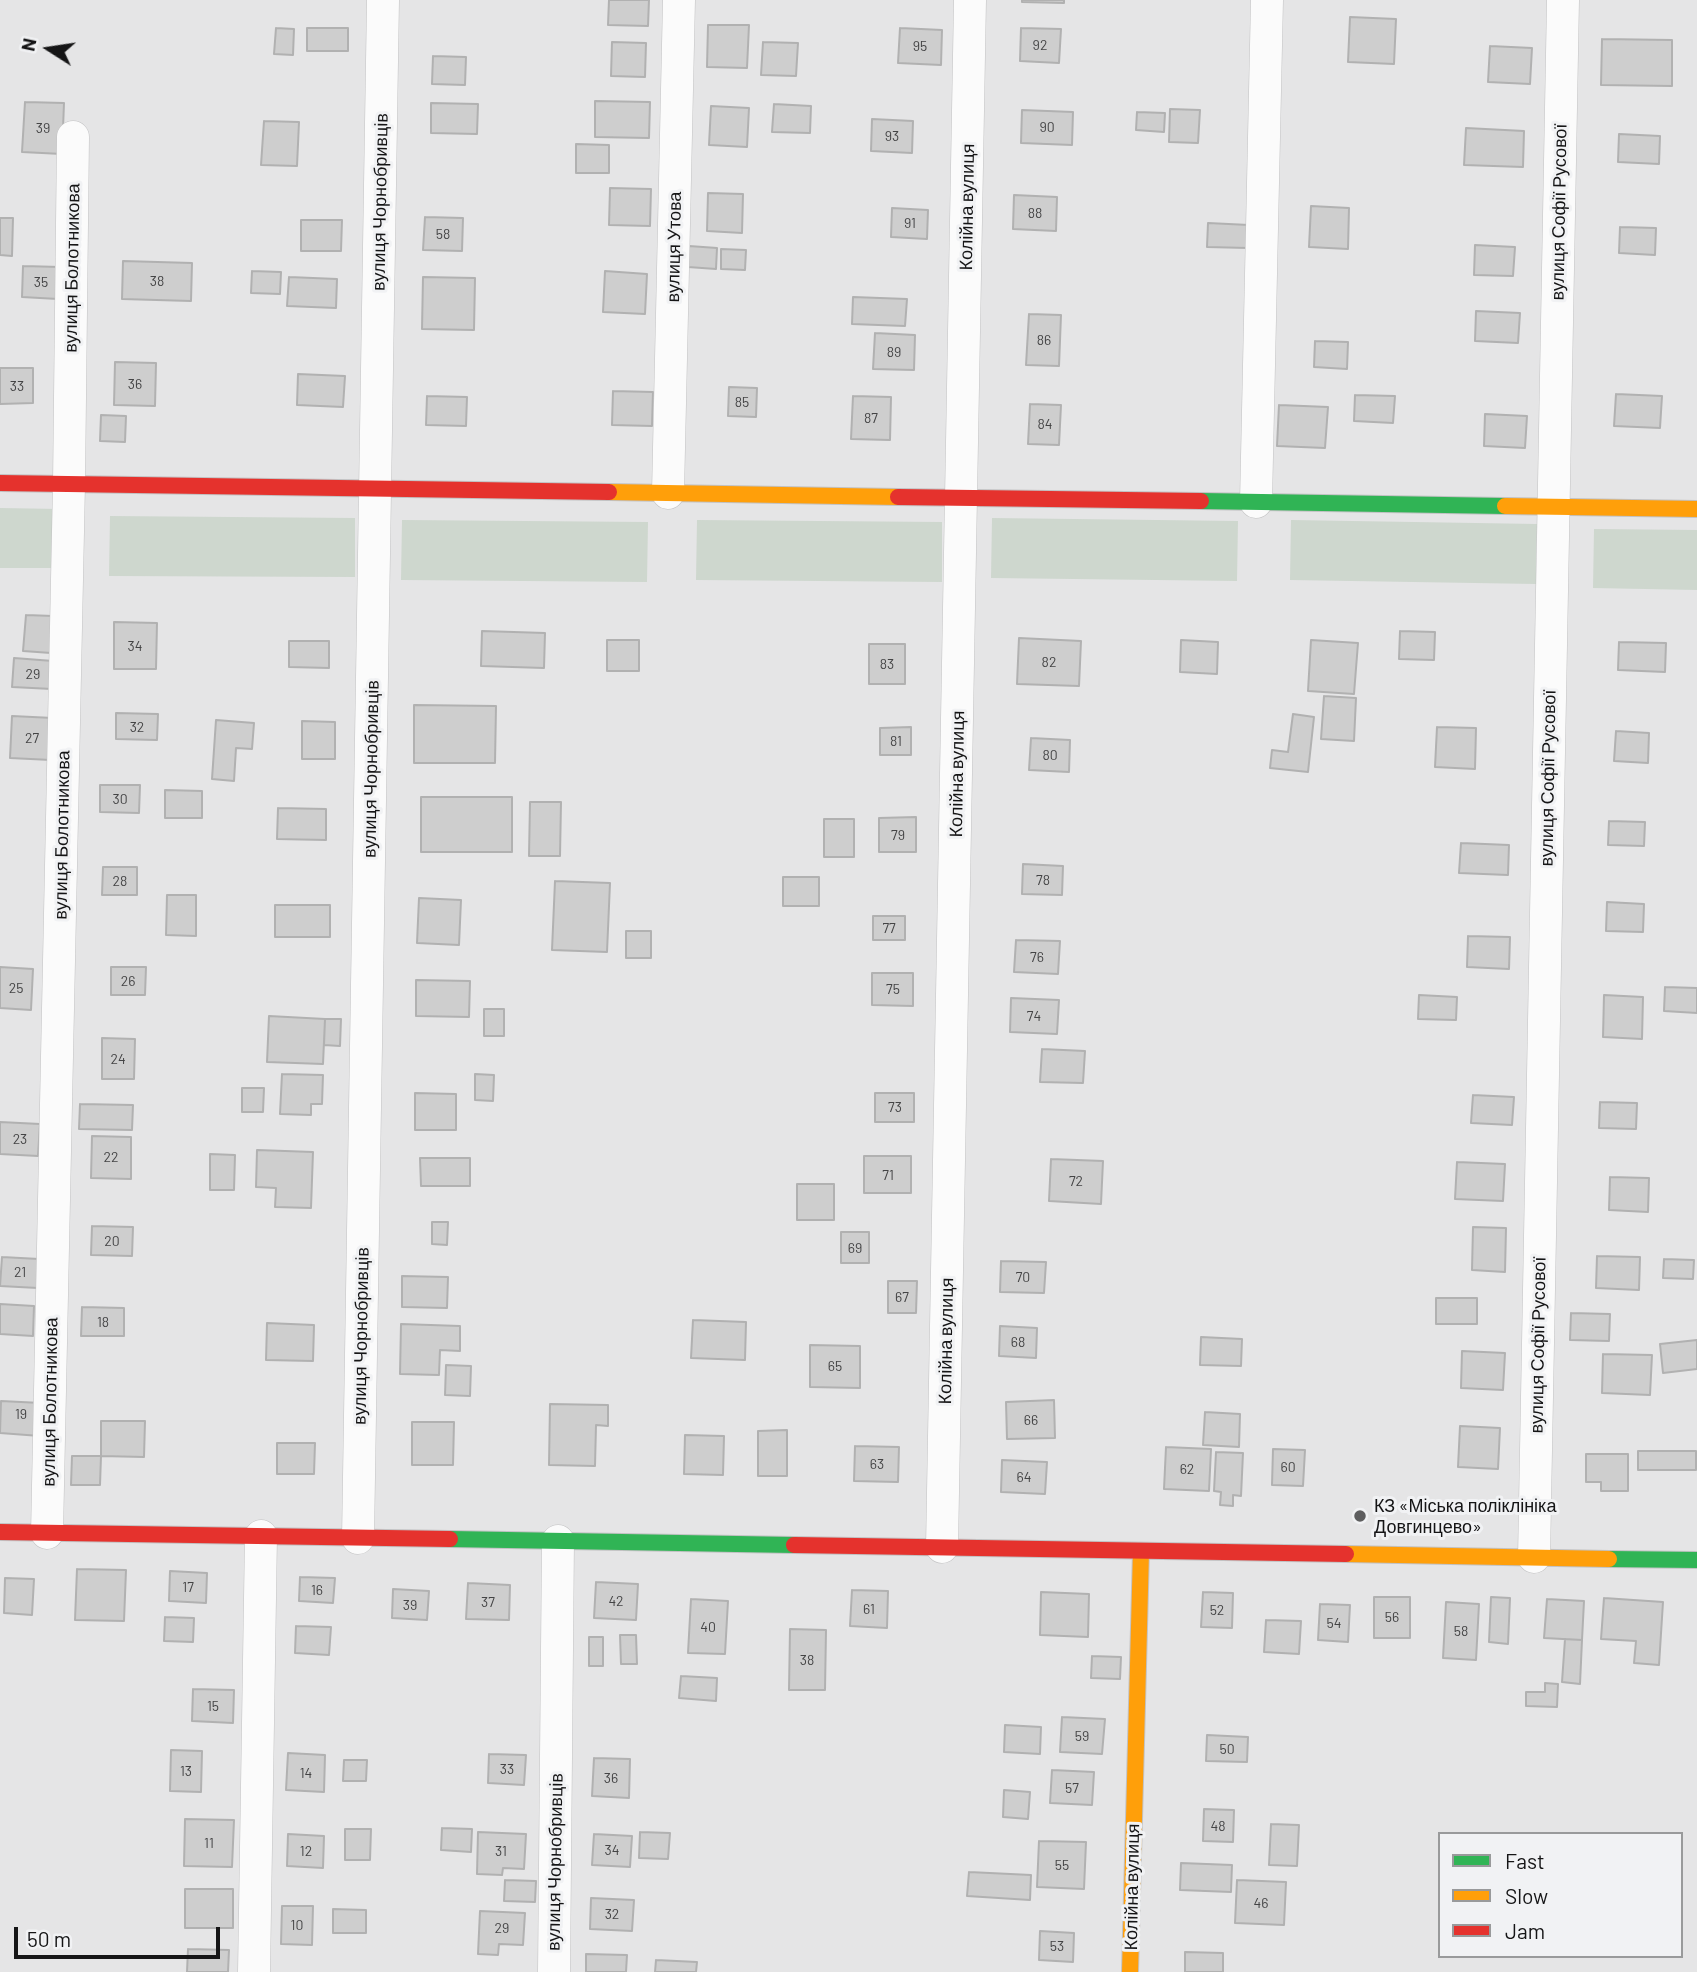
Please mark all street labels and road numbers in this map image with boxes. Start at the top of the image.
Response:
street label: вулиця Чорнобривців [368,113,392,291]
street label: вулиця Софії Русової [1547,123,1571,301]
street label: Колійна вулиця [955,144,979,270]
street label: вулиця Болотникова [60,183,84,353]
street label: вулиця Утова [662,191,686,303]
street label: вулиця Чорнобривців [359,680,383,858]
street label: вулиця Софії Русової [1536,689,1560,867]
street label: Колійна вулиця [945,711,969,837]
street label: вулиця Болотникова [50,750,74,920]
street label: вулиця Чорнобривців [349,1247,373,1425]
street label: вулиця Софії Русової [1526,1256,1550,1434]
street label: Колійна вулиця [934,1278,958,1404]
street label: вулиця Болотникова [38,1317,62,1487]
street label: вулиця Чорнобривців [543,1773,567,1951]
street label: Колійна вулиця [1120,1824,1144,1950]

